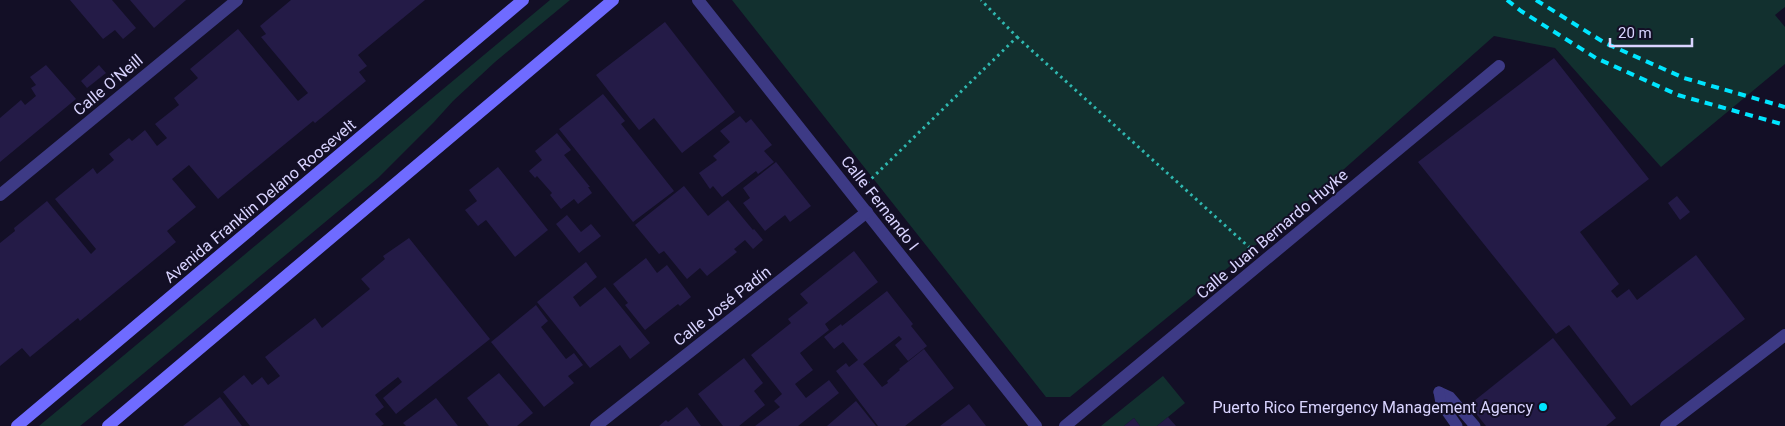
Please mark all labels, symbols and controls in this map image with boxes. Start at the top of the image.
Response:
scale bar [1610,15,1692,47]
text: 20 m [1618,24,1652,42]
street label: Calle O'Neill [69,50,147,120]
street label: Avenida Franklin Delano Roosevelt [160,115,360,287]
street label: Calle Fernando I [837,152,923,254]
street label: Calle Juan Bernardo Huyke [1193,165,1351,303]
street label: Calle José Padín [669,262,775,350]
place label: Puerto Rico Emergency Management Agency [1212,398,1533,417]
marker: Puerto Rico Emergency Management Agency [1537,401,1549,413]

